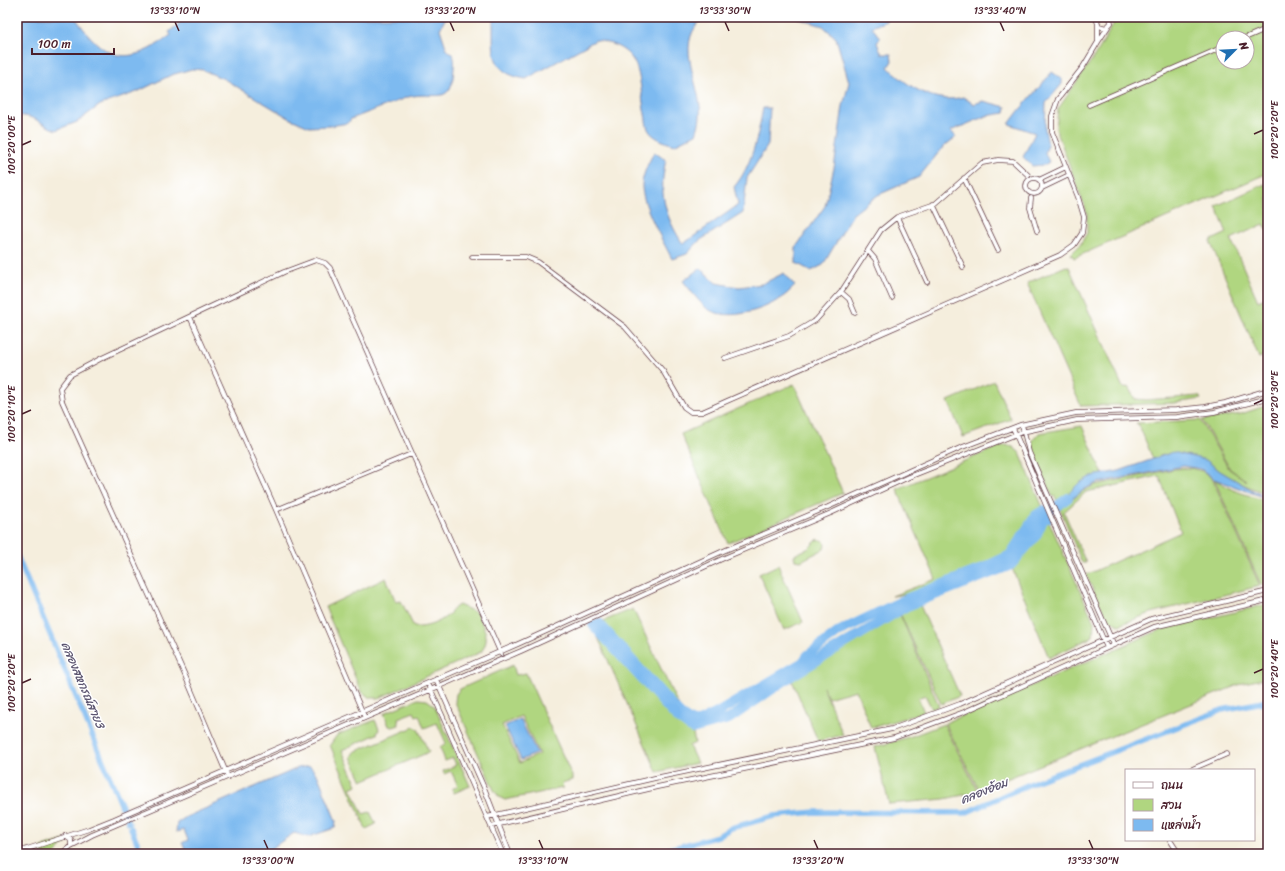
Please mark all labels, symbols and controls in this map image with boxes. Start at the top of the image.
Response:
text: 13°33'10"N [150,2,200,20]
text: 13°33'20"N [424,2,476,20]
text: 13°33'30"N [699,2,751,20]
text: 13°33'40"N [974,2,1026,20]
scale bar [32,30,114,56]
north arrow [1215,30,1255,70]
text: 100 m [38,33,71,55]
text: N [1233,38,1254,54]
text: 100°20'20"E [1266,99,1284,159]
text: 100°20'00"E [3,114,21,175]
text: 100°20'30"E [1266,369,1284,429]
text: 100°20'10"E [3,384,21,443]
water label: คลองสหกรณ์สาย3 [55,638,112,734]
text: 100°20'40"E [1266,638,1284,699]
text: 100°20'20"E [3,652,21,712]
legend [1125,769,1255,841]
water label: คลองอ้อม [957,771,1013,811]
text: ถนน [1161,774,1183,796]
text: สวน [1160,794,1182,816]
text: แหล่งน้ำ [1161,814,1201,836]
text: 13°33'00"N [242,852,294,870]
text: 13°33'10"N [518,852,568,870]
text: 13°33'20"N [792,852,844,870]
text: 13°33'30"N [1067,852,1119,870]

